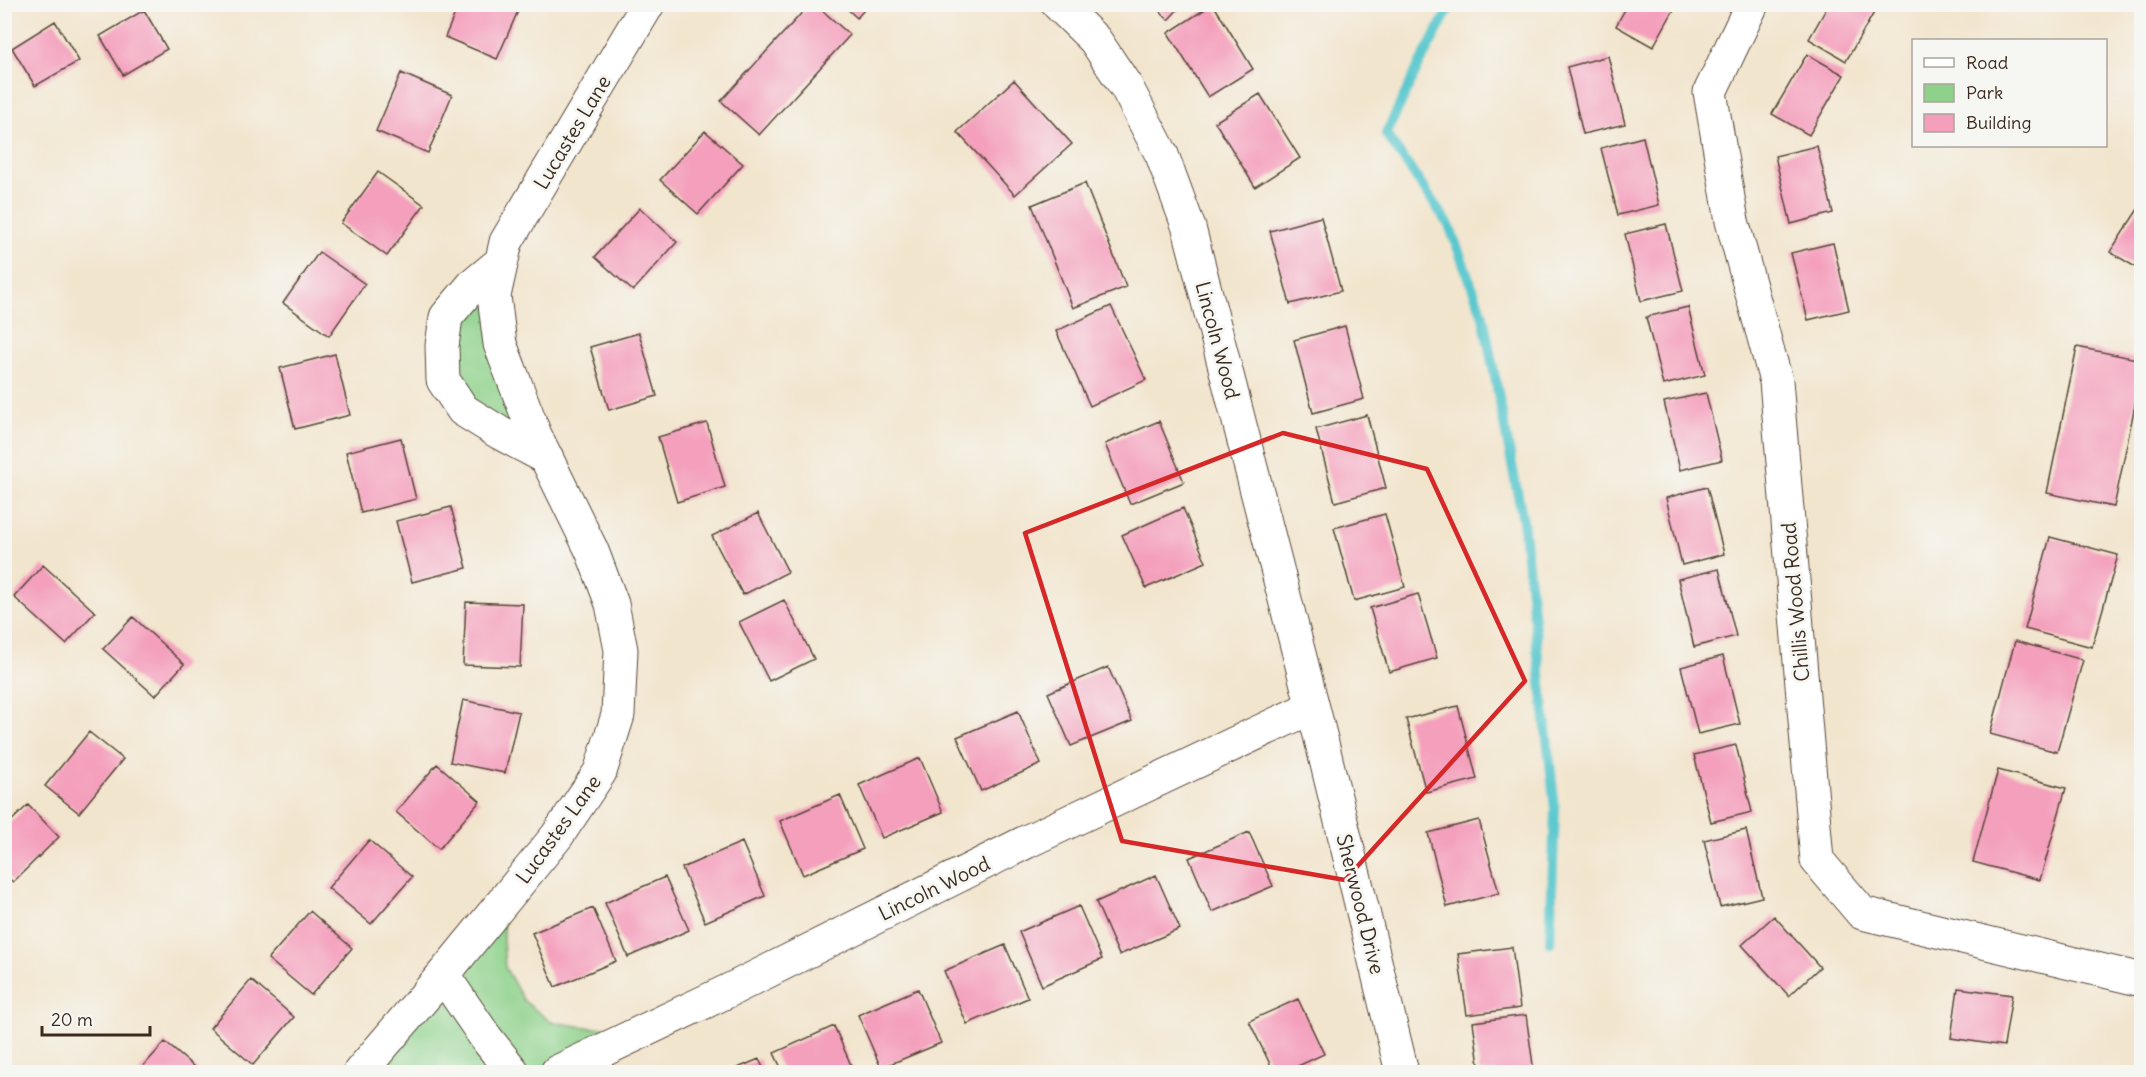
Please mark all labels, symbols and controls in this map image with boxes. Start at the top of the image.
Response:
legend [1912,39,2107,147]
text: Road [1966,51,2009,74]
street label: Lucastes Lane [528,71,616,193]
text: Park [1966,81,2003,104]
text: Building [1966,111,2031,134]
street label: Lincoln Wood [1190,278,1246,402]
street label: Chillis Wood Road [1776,521,1814,683]
street label: Lucastes Lane [510,770,606,888]
street label: Sherwood Drive [1331,831,1391,977]
street label: Lincoln Wood [874,850,994,926]
scale bar [42,999,150,1037]
text: 20 m [51,1008,93,1031]

